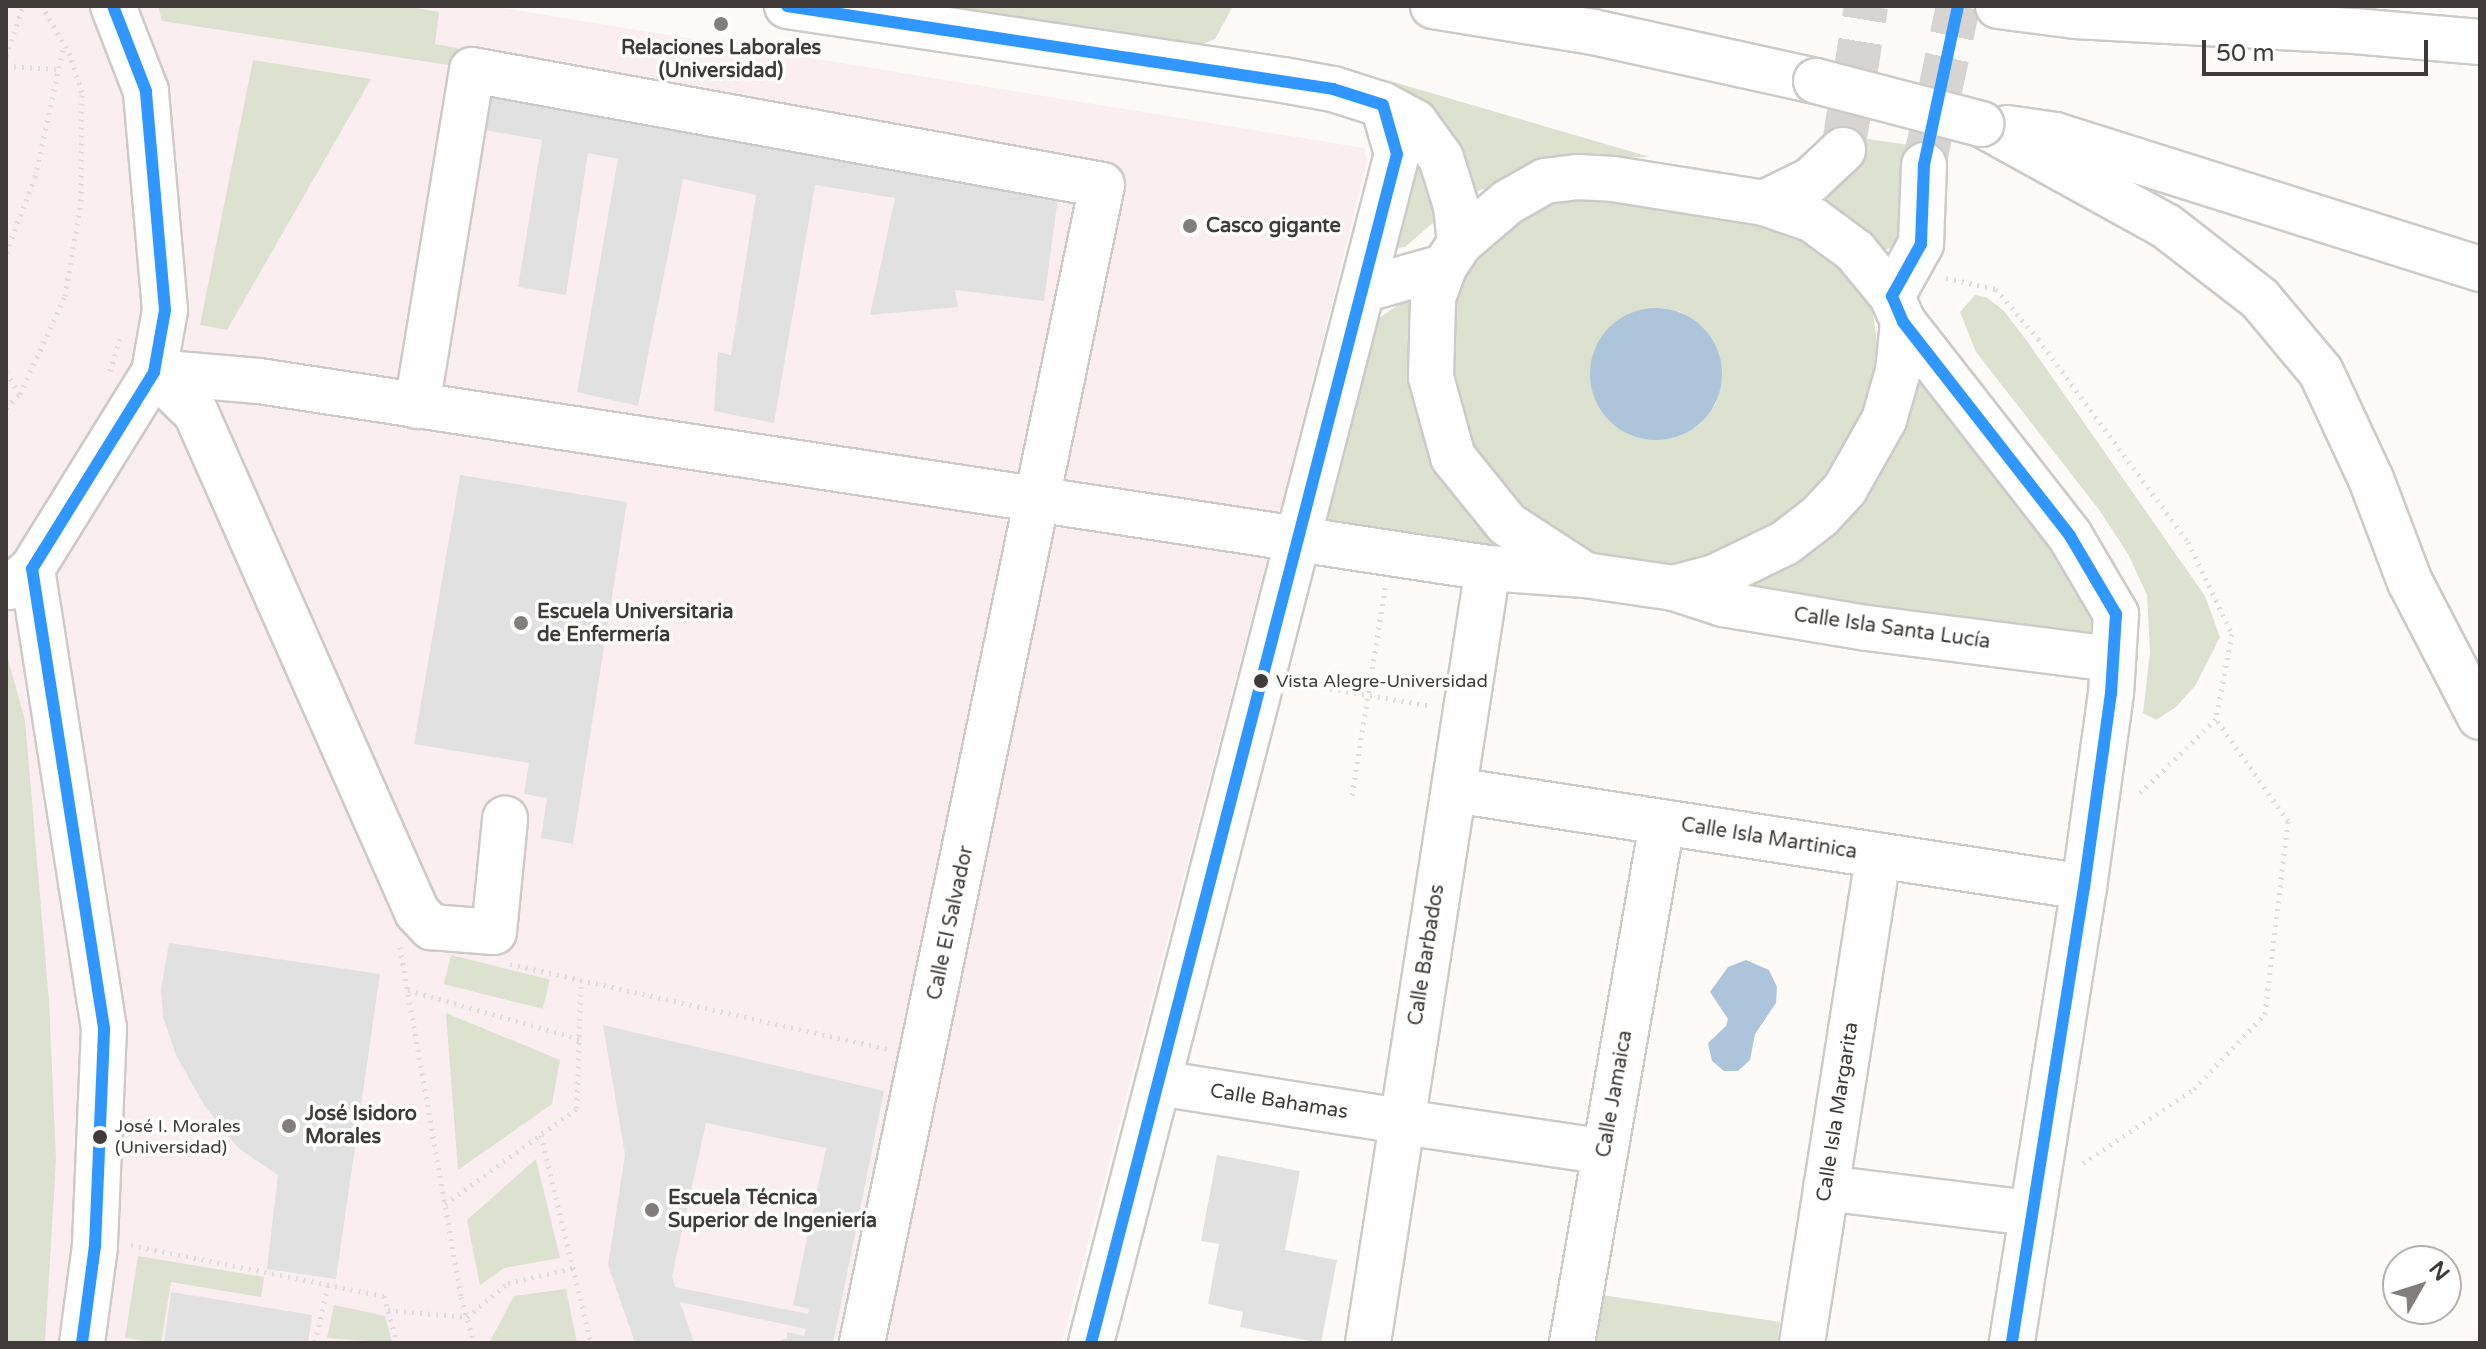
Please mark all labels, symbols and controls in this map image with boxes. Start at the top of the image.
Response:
marker: Relaciones Laborales (Universidad) [712,15,730,33]
scale bar [2206,24,2432,74]
place label: Relaciones Laborales (Universidad) [621,36,821,83]
text: 50 m [2216,39,2274,68]
place label: Casco gigante [1206,214,1341,238]
marker: Casco gigante [1181,217,1199,235]
place label: Escuela Universitaria de Enfermería [537,600,734,647]
street label: Calle Isla Santa Lucía [1792,603,1992,655]
marker: Escuela Universitaria de Enfermería [512,614,530,632]
place label: Vista Alegre-Universidad [1276,670,1488,692]
marker: Vista Alegre-Universidad [1253,673,1269,689]
street label: Calle Isla Martinica [1679,813,1859,865]
street label: Calle El Salvador [923,844,979,1002]
street label: Calle Barbados [1404,883,1450,1027]
street label: Calle Isla Margarita [1812,1021,1864,1203]
street label: Calle Jamaica [1592,1029,1638,1159]
street label: Calle Bahamas [1208,1079,1350,1125]
place label: José Isidoro Morales [305,1102,417,1149]
place label: José I. Morales (Universidad) [115,1116,241,1158]
marker: José Isidoro Morales [280,1117,298,1135]
marker: José I. Morales (Universidad) [92,1129,108,1145]
place label: Escuela Técnica Superior de Ingeniería [668,1186,877,1233]
marker: Escuela Técnica Superior de Ingeniería [643,1201,661,1219]
north arrow [2382,1245,2462,1325]
text: N [2423,1256,2455,1286]

